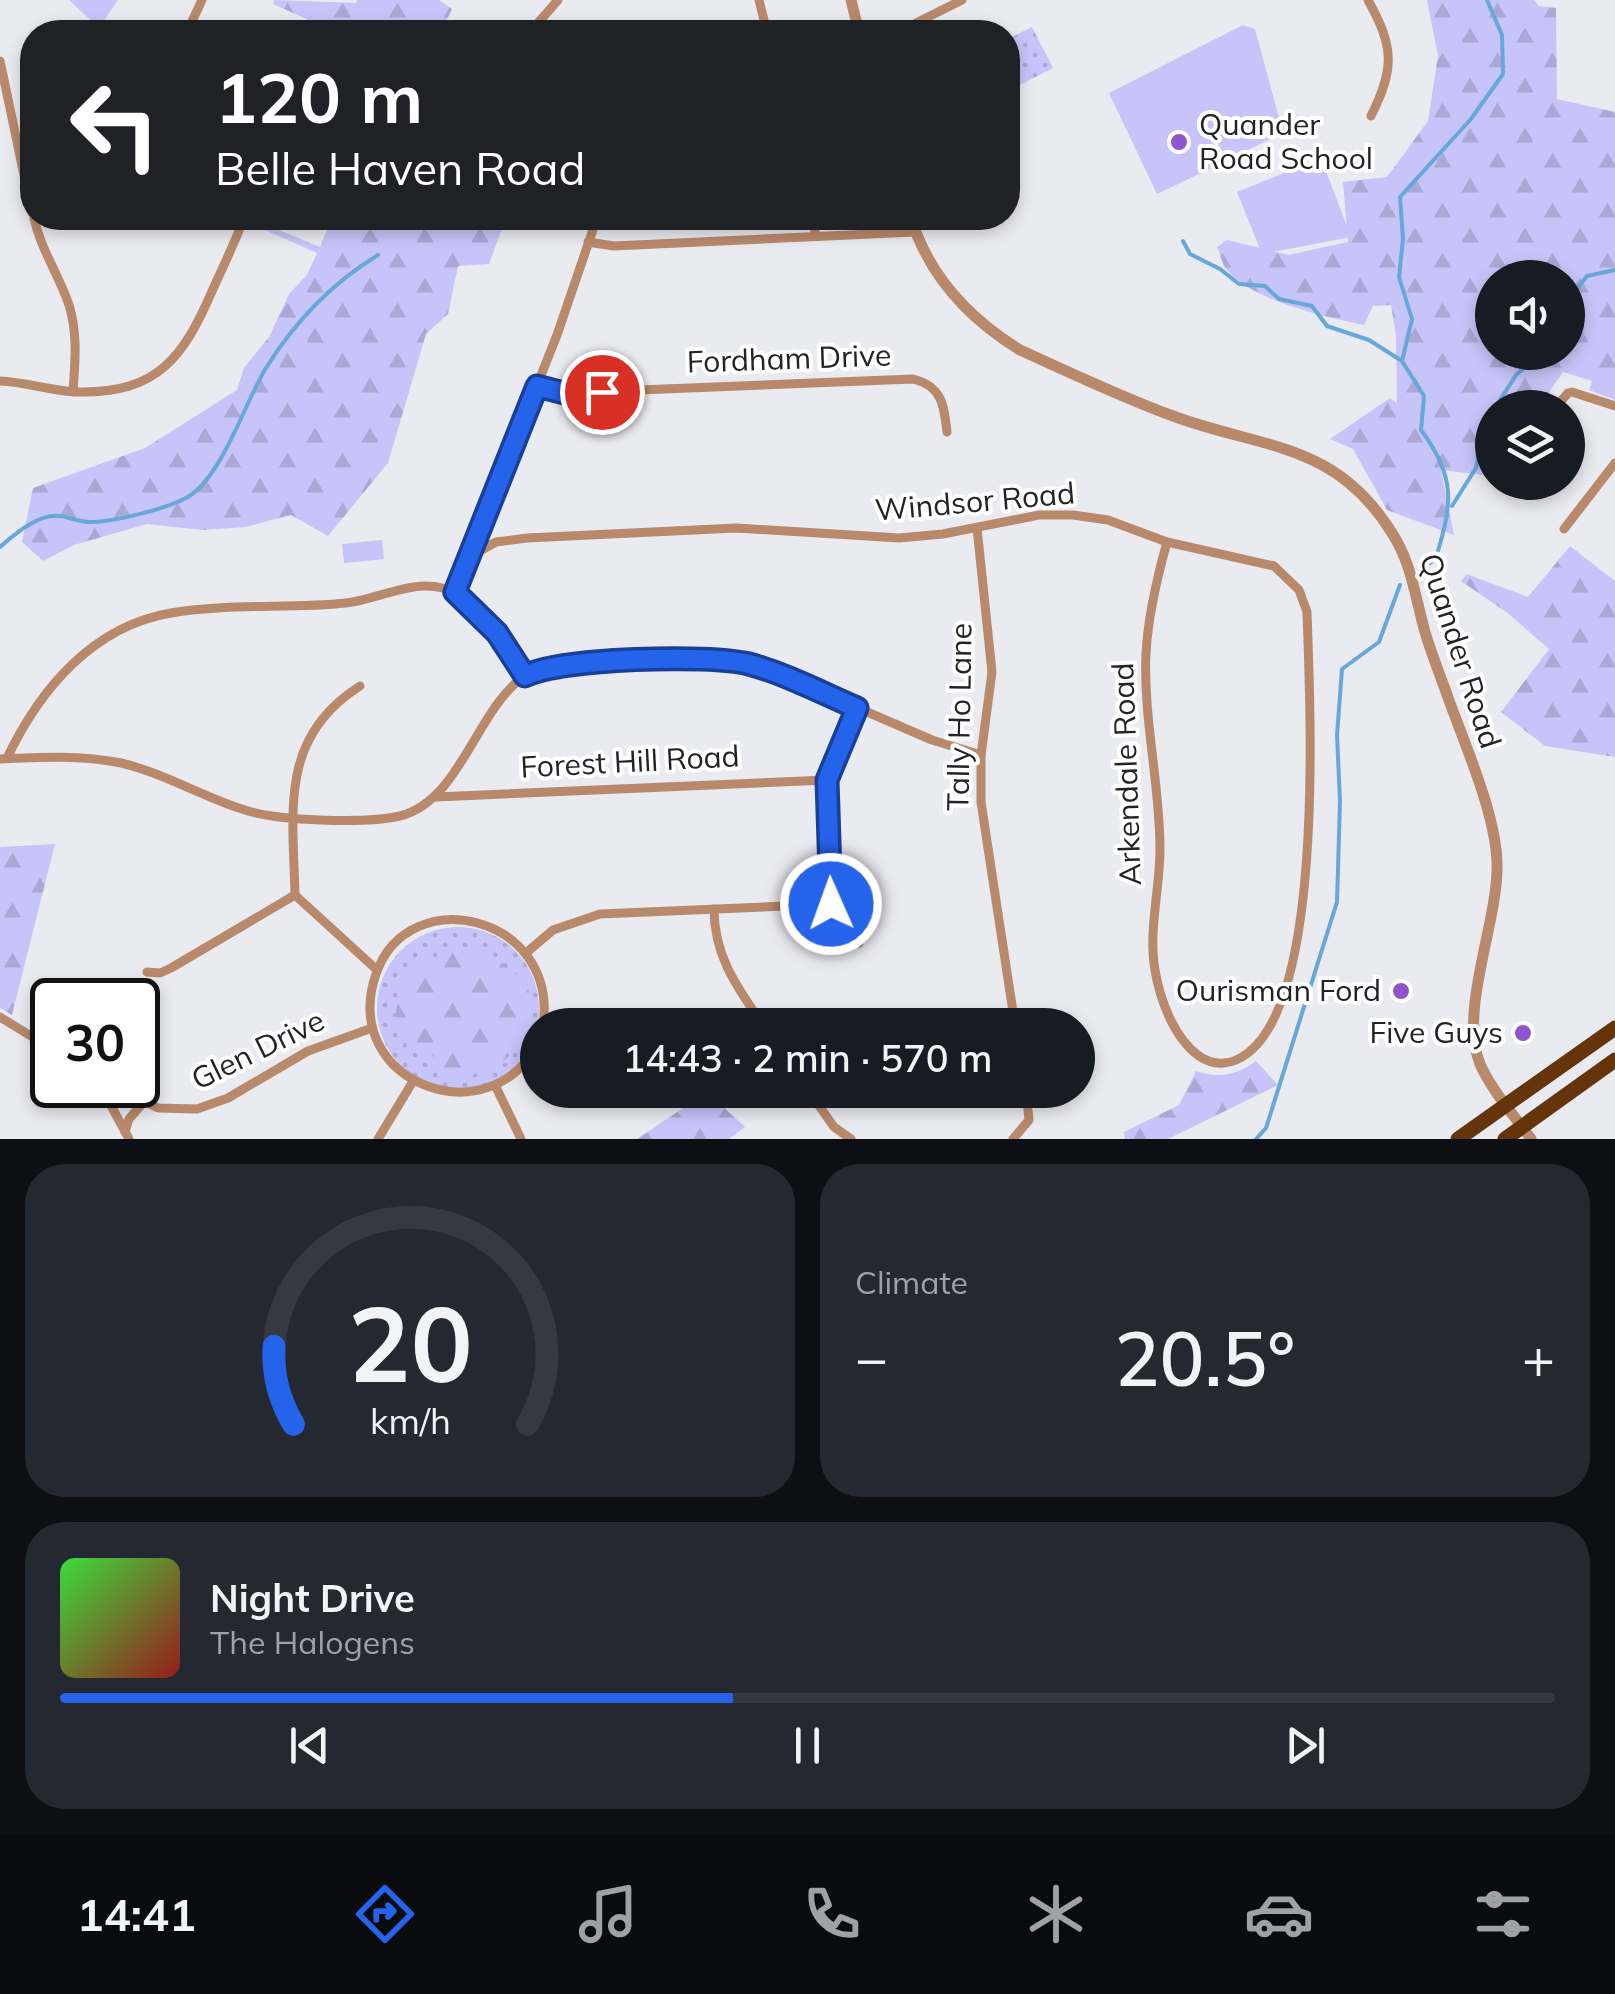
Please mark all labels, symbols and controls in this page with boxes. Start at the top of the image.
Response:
text: 120 m [215,53,423,141]
icon: left [50,60,180,190]
place label: Quander Road School [1199,105,1373,177]
marker: Quander Road School [1168,131,1190,153]
text: Belle Haven Road [215,140,585,196]
map controls [1475,260,1585,500]
button: sound [1475,260,1585,370]
street label: Fordham Drive [686,335,892,381]
pin [560,350,645,435]
icon: arrive [575,365,630,420]
button: layers [1475,390,1585,500]
street label: Windsor Road [873,473,1076,529]
street label: Quander Road [1412,548,1510,753]
street label: Tally Ho Lane [938,623,980,811]
street label: Arkendale Road [1103,662,1149,886]
street label: Forest Hill Road [519,736,740,786]
position arrow [779,852,883,956]
place label: Ourisman Ford [1176,971,1381,1009]
speed limit sign: 30 [30,978,160,1108]
marker: Ourisman Ford [1390,980,1412,1002]
street label: Glen Drive [185,1001,330,1098]
place label: Five Guys [1369,1013,1503,1051]
marker: Five Guys [1512,1022,1534,1044]
text: 14:43 · 2 min · 570 m [622,1034,993,1082]
text: Climate [855,1262,968,1302]
text: 20 [348,1277,472,1408]
text: 20.5° [1115,1311,1295,1405]
text: − [855,1323,888,1392]
text: + [1522,1323,1555,1392]
text: km/h [370,1398,450,1443]
text: Night Drive [210,1574,415,1622]
text: The Halogens [210,1622,415,1662]
icon: previous [282,1718,337,1773]
icon: pause [780,1718,835,1773]
icon: next [1278,1718,1333,1773]
icon: directions [350,1879,420,1949]
icon: music [573,1879,643,1949]
icon: phone [797,1879,867,1949]
icon: climate [1021,1879,1091,1949]
icon: car [1244,1879,1314,1949]
icon: filters [1468,1879,1538,1949]
text: 14:41 [77,1886,196,1942]

